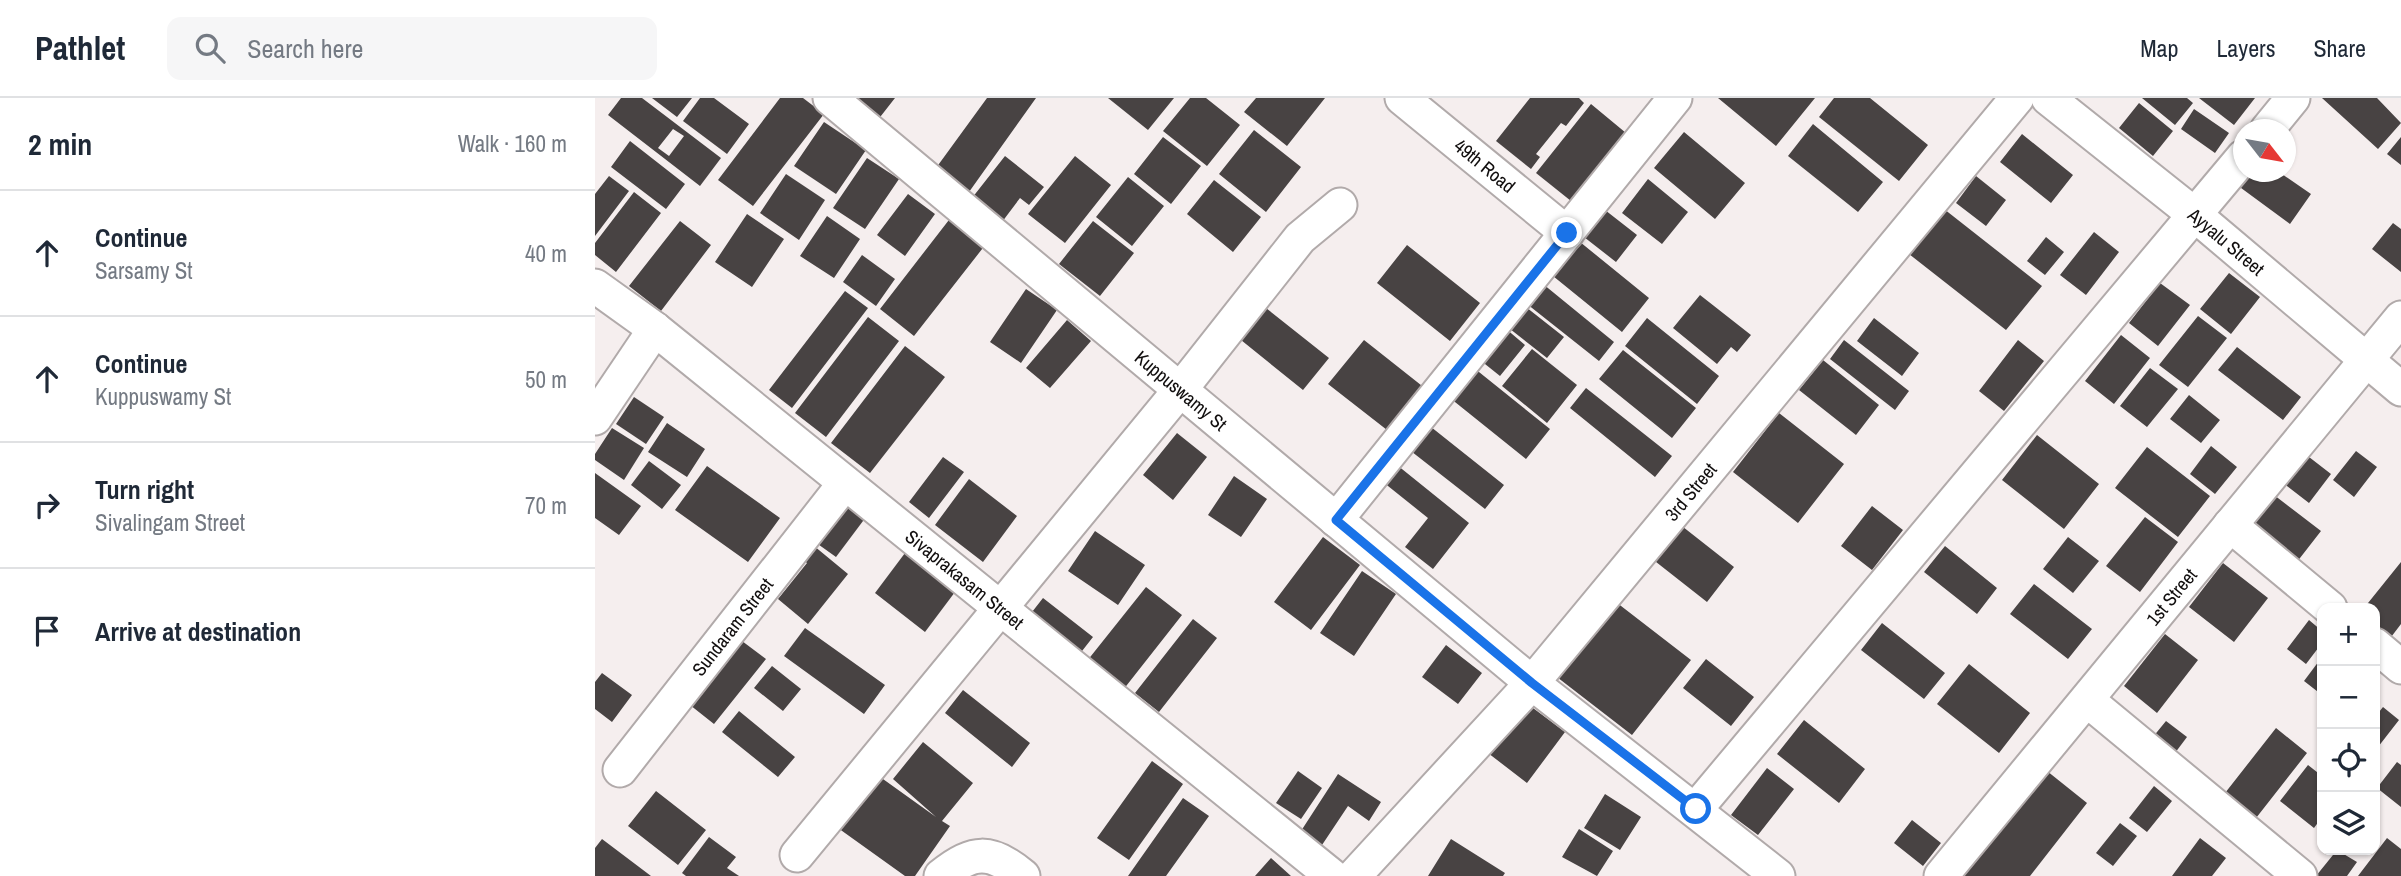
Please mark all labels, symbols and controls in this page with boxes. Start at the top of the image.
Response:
search box [167,17,657,80]
text: Pathlet [35,26,125,70]
icon: search [191,29,229,67]
text: Search here [247,31,363,66]
text: Map [2140,32,2178,64]
text: Layers [2216,32,2275,64]
text: Share [2313,32,2366,64]
north arrow [2233,119,2296,182]
text: 2 min [28,124,92,164]
text: Walk · 160 m [458,128,567,159]
street label: 49th Road [1449,133,1521,199]
street label: Ayyalu Street [2182,201,2271,282]
route end [1551,217,1582,248]
text: Continue [95,220,187,255]
icon: ahead [28,234,66,272]
text: 40 m [525,238,567,269]
text: Sarsamy St [95,255,192,286]
street label: Kuppuswamy St [1129,345,1233,437]
text: Continue [95,346,187,381]
icon: ahead [28,360,66,398]
text: 50 m [525,364,567,395]
text: Kuppuswamy St [95,381,231,412]
street label: 3rd Street [1659,457,1723,526]
text: Turn right [95,472,194,507]
icon: right [28,486,66,524]
text: 70 m [525,490,567,521]
text: Sivalingam Street [95,507,245,538]
street label: Sivaprakasam Street [900,523,1030,636]
street label: 1st Street [2140,562,2203,631]
street label: Sundaram Street [686,572,779,681]
map controls [2317,603,2380,855]
button: + [2317,603,2380,666]
icon: arrive [28,612,66,650]
text: Arrive at destination [95,614,301,649]
button: − [2317,666,2380,729]
button: locate [2317,729,2380,792]
button: layers [2317,792,2380,855]
route start [1680,793,1711,824]

